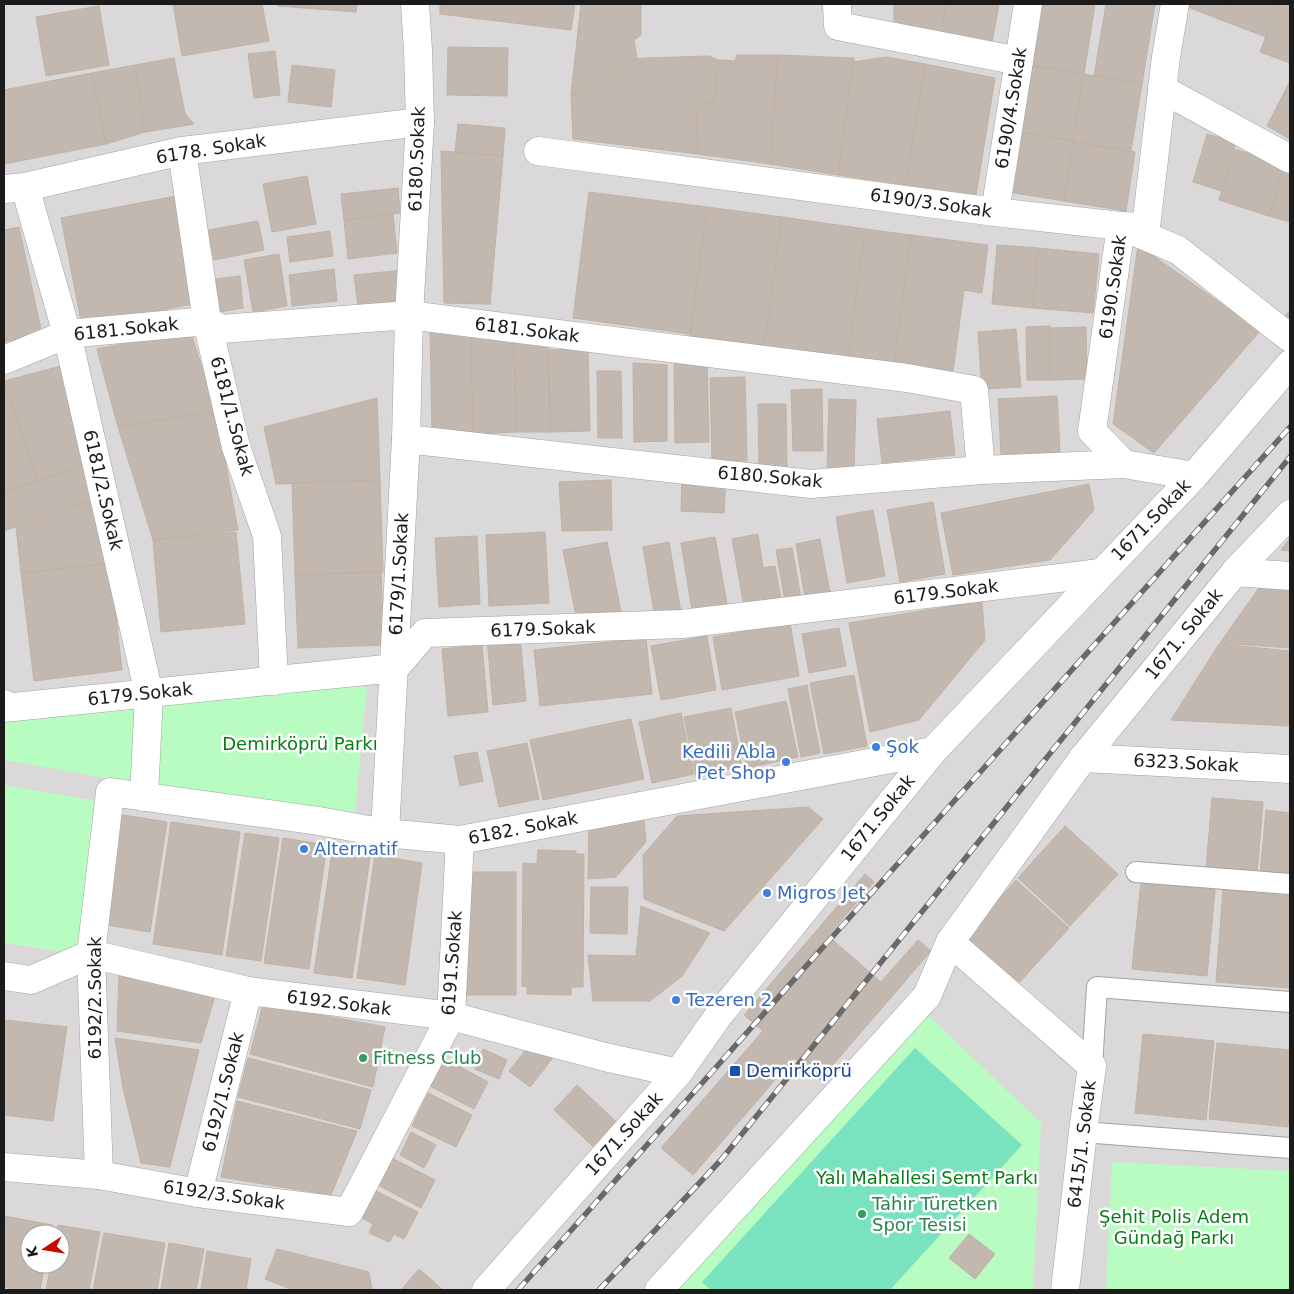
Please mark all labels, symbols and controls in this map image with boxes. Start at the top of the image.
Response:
street label: 6190/4.Sokak [991,45,1031,170]
street label: 6180.Sokak [404,105,429,212]
street label: 6178. Sokak [154,129,268,168]
street label: 6190/3.Sokak [869,184,994,222]
street label: 6190.Sokak [1095,233,1130,341]
street label: 6181.Sokak [72,312,180,344]
street label: 6181.Sokak [473,313,581,346]
street label: 6181/1.Sokak [206,354,259,479]
street label: 6181/2.Sokak [79,428,128,553]
street label: 6180.Sokak [717,461,824,492]
street label: 1671.Sokak [1106,474,1195,565]
street label: 6179/1.Sokak [385,511,412,636]
street label: 6179.Sokak [892,575,1000,608]
street label: 1671. Sokak [1140,583,1227,684]
street label: 6179.Sokak [490,616,597,641]
street label: 6179.Sokak [86,677,194,709]
park label: Demirköprü Parkı [222,733,378,754]
place label: Şok [886,736,919,757]
place label: Kedili Abla Pet Shop [682,741,776,783]
marker: Şok [870,741,882,753]
street label: 6323.Sokak [1133,749,1240,776]
marker: Kedili Abla Pet Shop [780,756,792,768]
street label: 1671.Sokak [836,770,919,865]
street label: 6182. Sokak [466,806,580,848]
place label: Alternatif [314,838,398,859]
marker: Alternatif [298,843,310,855]
place label: Migros Jet [777,882,866,903]
marker: Migros Jet [761,887,773,899]
street label: 6191.Sokak [437,909,466,1016]
street label: 6192/2.Sokak [84,936,105,1060]
street label: 6192.Sokak [285,986,393,1019]
place label: Tezeren 2 [685,989,772,1010]
marker: Tezeren 2 [670,994,682,1006]
street label: 6192/1.Sokak [197,1029,248,1154]
place label: Fitness Club [373,1047,481,1068]
marker: Fitness Club [357,1052,369,1064]
place label: Demirköprü [746,1060,852,1081]
marker: Demirköprü [728,1064,742,1078]
street label: 6415/1. Sokak [1063,1078,1100,1209]
street label: 1671.Sokak [581,1087,667,1180]
park label: Yalı Mahallesi Semt Parkı [815,1167,1038,1188]
street label: 6192/3.Sokak [162,1176,287,1214]
place label: Tahir Türetken Spor Tesisi [871,1193,998,1235]
park label: Şehit Polis Adem Gündağ Parkı [1099,1206,1249,1248]
marker: Tahir Türetken Spor Tesisi [856,1208,868,1220]
north arrow [20,1224,70,1274]
text: K [23,1244,41,1259]

